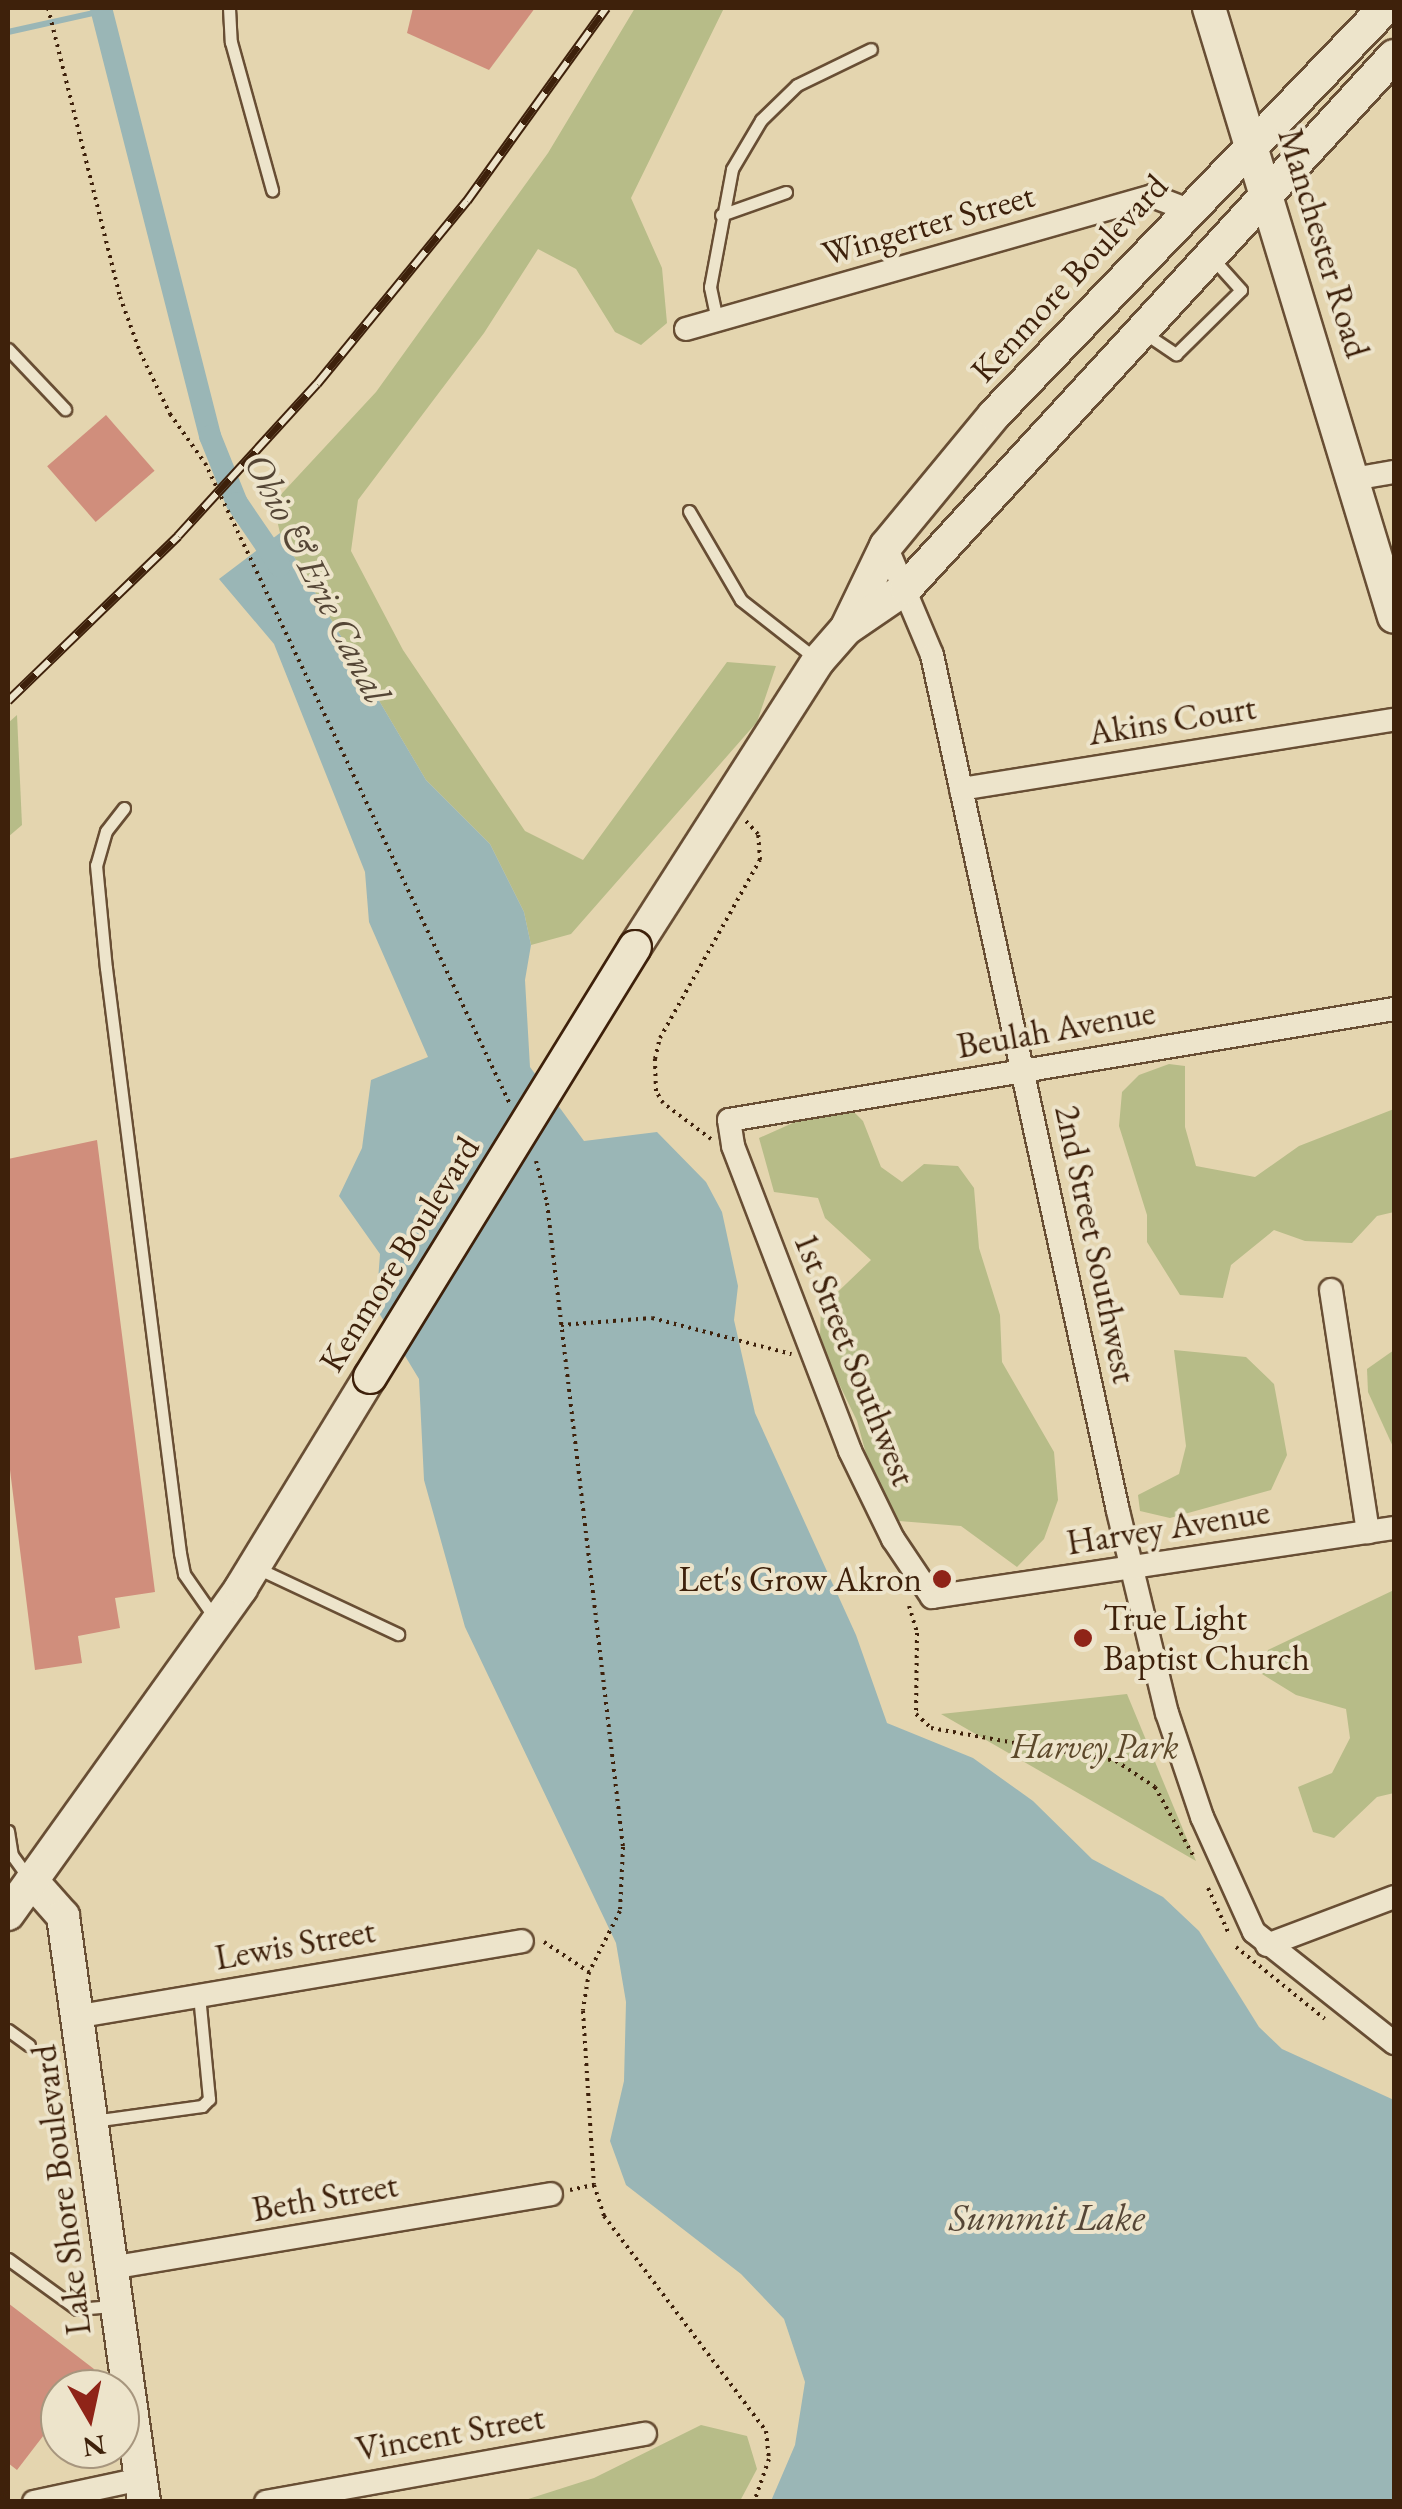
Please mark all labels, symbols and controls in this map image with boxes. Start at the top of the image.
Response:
street label: Manchester Road [1269,123,1379,363]
street label: Kenmore Boulevard [962,165,1176,391]
street label: Wingerter Street [817,174,1039,274]
water label: Ohio & Erie Canal [235,446,401,710]
street label: Akins Court [1085,686,1259,754]
street label: Beulah Avenue [954,991,1158,1067]
street label: 2nd Street Southwest [1046,1101,1146,1387]
street label: Kenmore Boulevard [310,1129,488,1379]
street label: 1st Street Southwest [785,1226,925,1492]
street label: Harvey Avenue [1064,1490,1272,1564]
place label: Let's Grow Akron [679,1558,922,1600]
marker: Let's Grow Akron [931,1568,953,1590]
place label: True Light Baptist Church [1103,1597,1310,1679]
marker: True Light Baptist Church [1072,1627,1094,1649]
park label: Harvey Park [1011,1725,1179,1767]
street label: Lewis Street [212,1909,378,1979]
street label: Lake Shore Boulevard [22,2043,100,2337]
street label: Beth Street [249,2164,401,2230]
water label: Summit Lake [949,2194,1145,2240]
north arrow [40,2369,140,2469]
street label: Vincent Street [353,2396,547,2470]
text: N [80,2427,108,2466]

